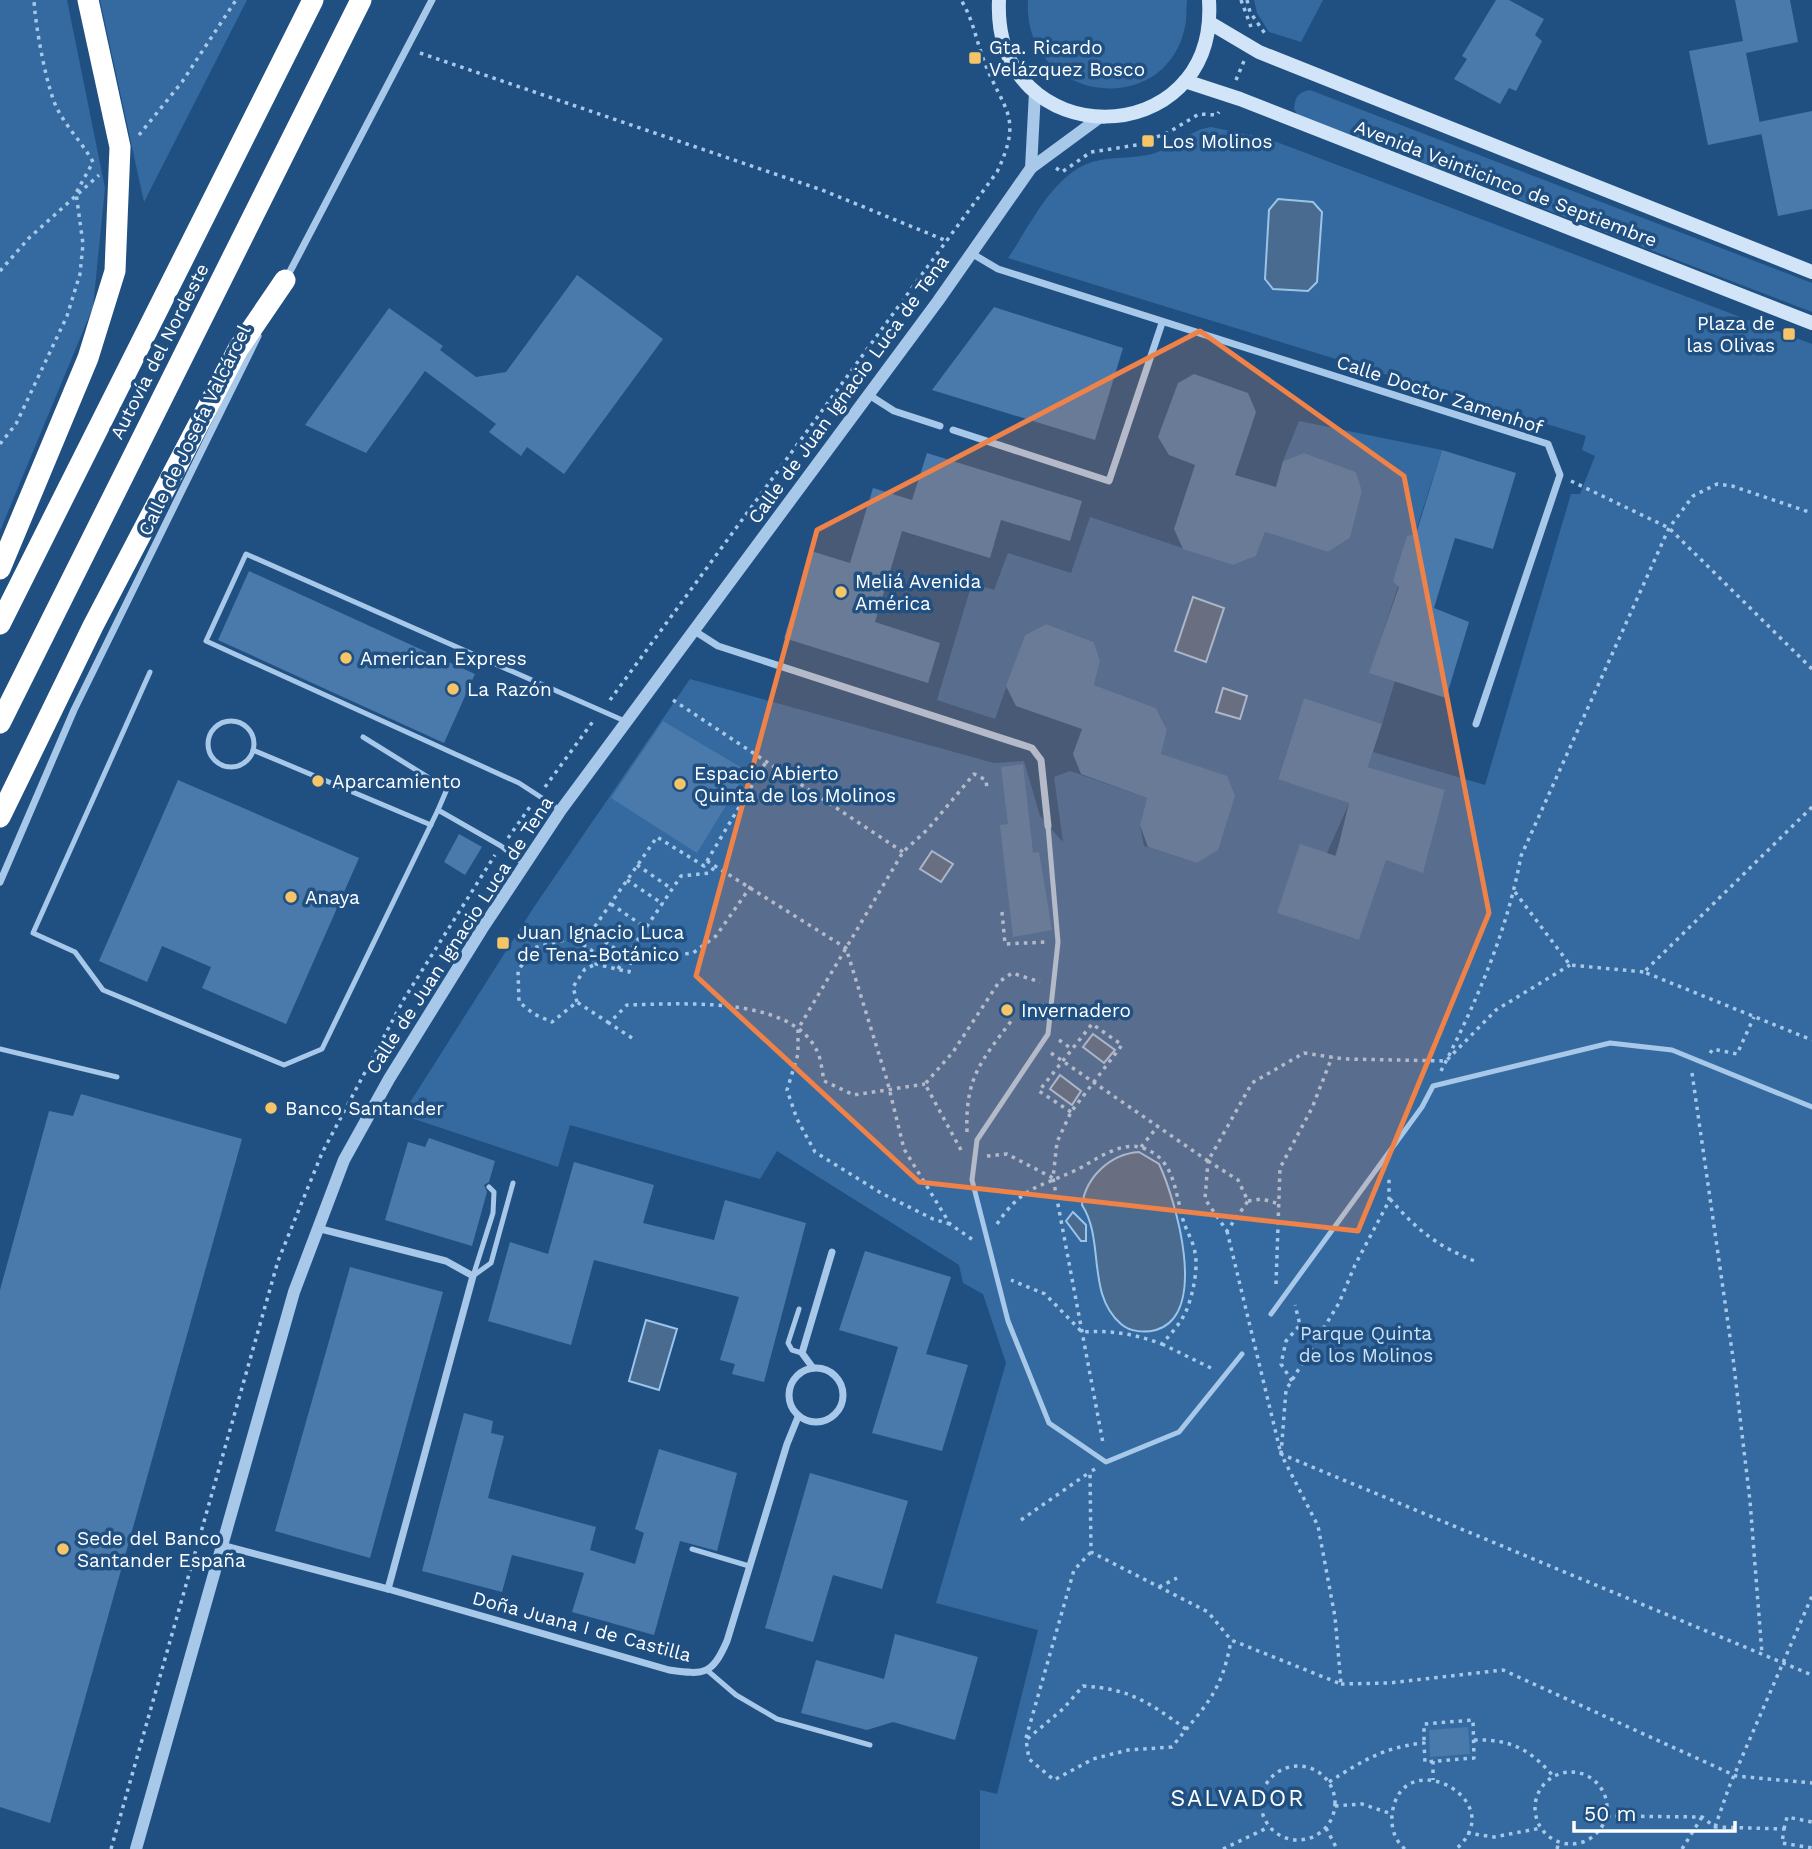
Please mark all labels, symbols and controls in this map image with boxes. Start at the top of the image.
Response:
place label: Gta. Ricardo Velázquez Bosco [989,36,1145,81]
marker: Gta. Ricardo Velázquez Bosco [967,50,983,66]
street label: Avenida Veinticinco de Septiembre [1351,115,1660,252]
place label: Los Molinos [1162,130,1273,153]
marker: Los Molinos [1140,133,1156,149]
street label: Calle de Juan Ignacio Luca de Tena [743,250,954,528]
street label: Autovía del Nordeste [105,260,214,443]
place label: Plaza de las Olivas [1686,312,1775,357]
street label: Calle de Josefa Valcárcel [133,321,256,539]
marker: Plaza de las Olivas [1781,326,1797,342]
street label: Calle Doctor Zamenhof [1334,350,1547,439]
place label: Meliá Avenida América [855,570,981,615]
marker: Meliá Avenida América [833,584,849,600]
place label: American Express [360,647,527,670]
marker: American Express [338,650,354,666]
place label: La Razón [467,678,552,701]
marker: La Razón [445,681,461,697]
place label: Espacio Abierto Quinta de los Molinos [694,762,896,807]
place label: Aparcamiento [332,770,461,793]
marker: Aparcamiento [310,773,326,789]
marker: Espacio Abierto Quinta de los Molinos [672,776,688,792]
street label: Calle de Juan Ignacio Luca de Tena [361,792,558,1079]
place label: Anaya [305,886,360,909]
marker: Anaya [283,889,299,905]
place label: Juan Ignacio Luca de Tena-Botánico [517,921,684,966]
marker: Juan Ignacio Luca de Tena-Botánico [495,935,511,951]
place label: Invernadero [1021,999,1131,1022]
marker: Invernadero [999,1002,1015,1018]
place label: Banco Santander [285,1097,444,1120]
marker: Banco Santander [263,1100,279,1116]
park label: Parque Quinta de los Molinos [1299,1322,1433,1367]
place label: Sede del Banco Santander España [77,1527,246,1572]
marker: Sede del Banco Santander España [55,1541,71,1557]
street label: Doña Juana I de Castilla [470,1586,694,1667]
district label: SALVADOR [1171,1785,1305,1812]
scale bar [1574,1790,1735,1834]
text: 50 m [1584,1801,1636,1826]

